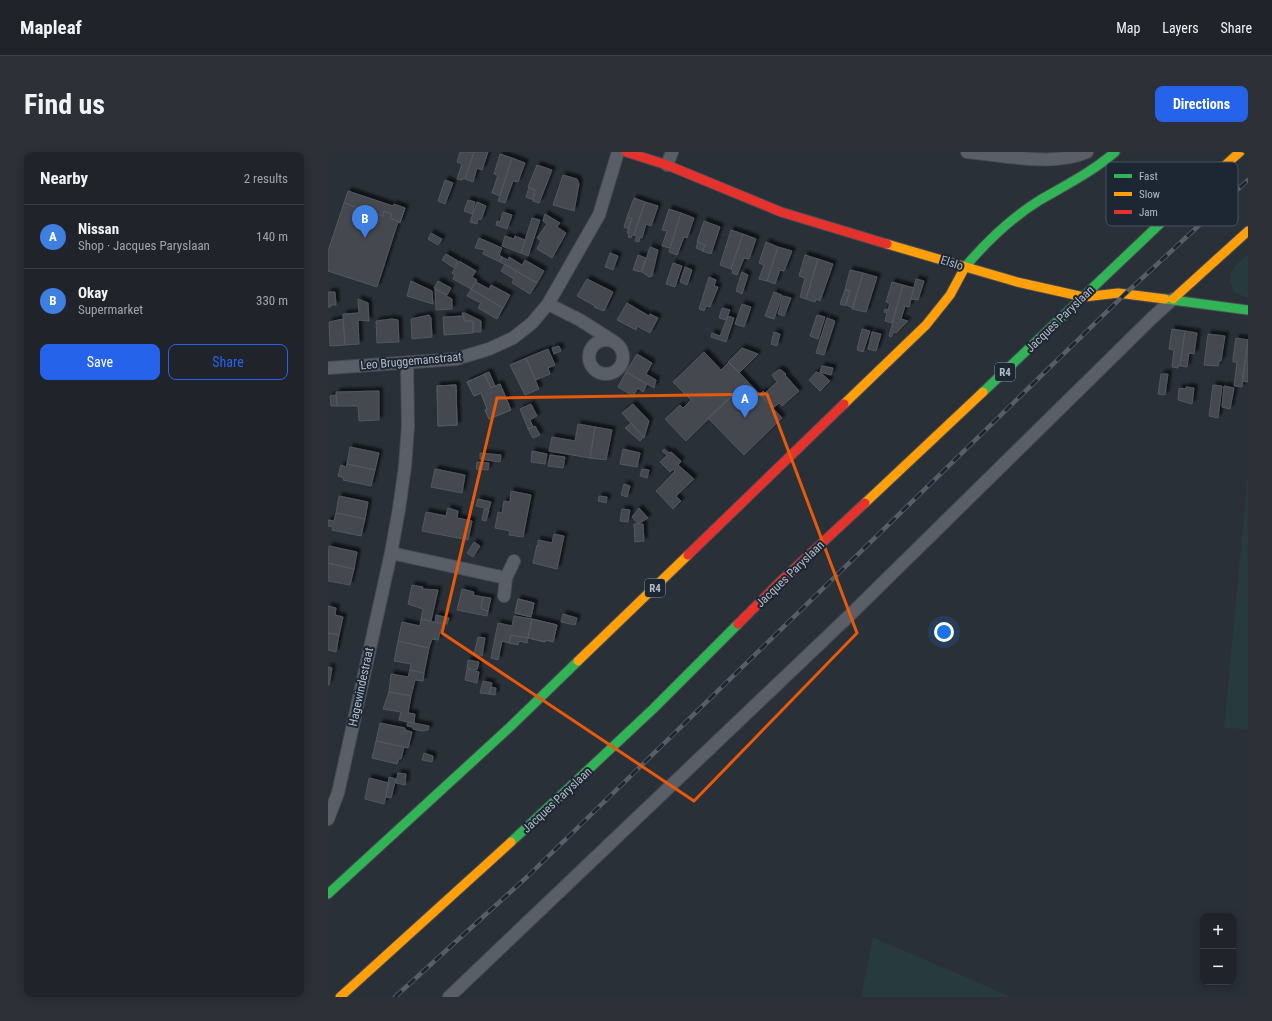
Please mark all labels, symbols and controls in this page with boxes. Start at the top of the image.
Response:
text: Mapleaf [20,16,82,39]
text: Map [1116,20,1140,36]
text: Layers [1162,20,1199,36]
text: Share [1221,20,1252,36]
button: Directions [1155,86,1248,122]
text: Find us [24,88,105,121]
legend [1106,162,1238,226]
text: Nearby [40,168,88,188]
text: Fast [1139,170,1158,183]
text: 2 results [244,171,288,186]
text: Slow [1139,188,1160,201]
pin: B [352,205,378,238]
text: Jam [1139,206,1158,219]
text: Nissan [78,220,119,238]
text: A [49,229,57,244]
text: 140 m [256,229,288,244]
text: Shop · Jacques Paryslaan [78,238,210,253]
street label: Elslo [939,253,965,273]
street label: Jacques Paryslaan [1023,283,1097,355]
text: Okay [78,284,108,302]
text: B [49,293,57,308]
text: 330 m [256,293,288,308]
text: Supermarket [78,302,143,317]
button: Save [40,344,160,380]
button: Share [168,344,288,380]
street label: Leo Bruggemanstraat [360,350,463,372]
road number: R4 [995,363,1015,381]
pin: A [732,385,758,418]
street label: Jacques Paryslaan [753,538,827,610]
road number: R4 [645,579,665,597]
your location [934,622,954,642]
street label: Hagewindestraat [346,646,376,728]
street label: Jacques Paryslaan [520,764,595,836]
map controls [1200,913,1236,985]
button: + [1200,913,1236,949]
button: − [1200,949,1236,985]

